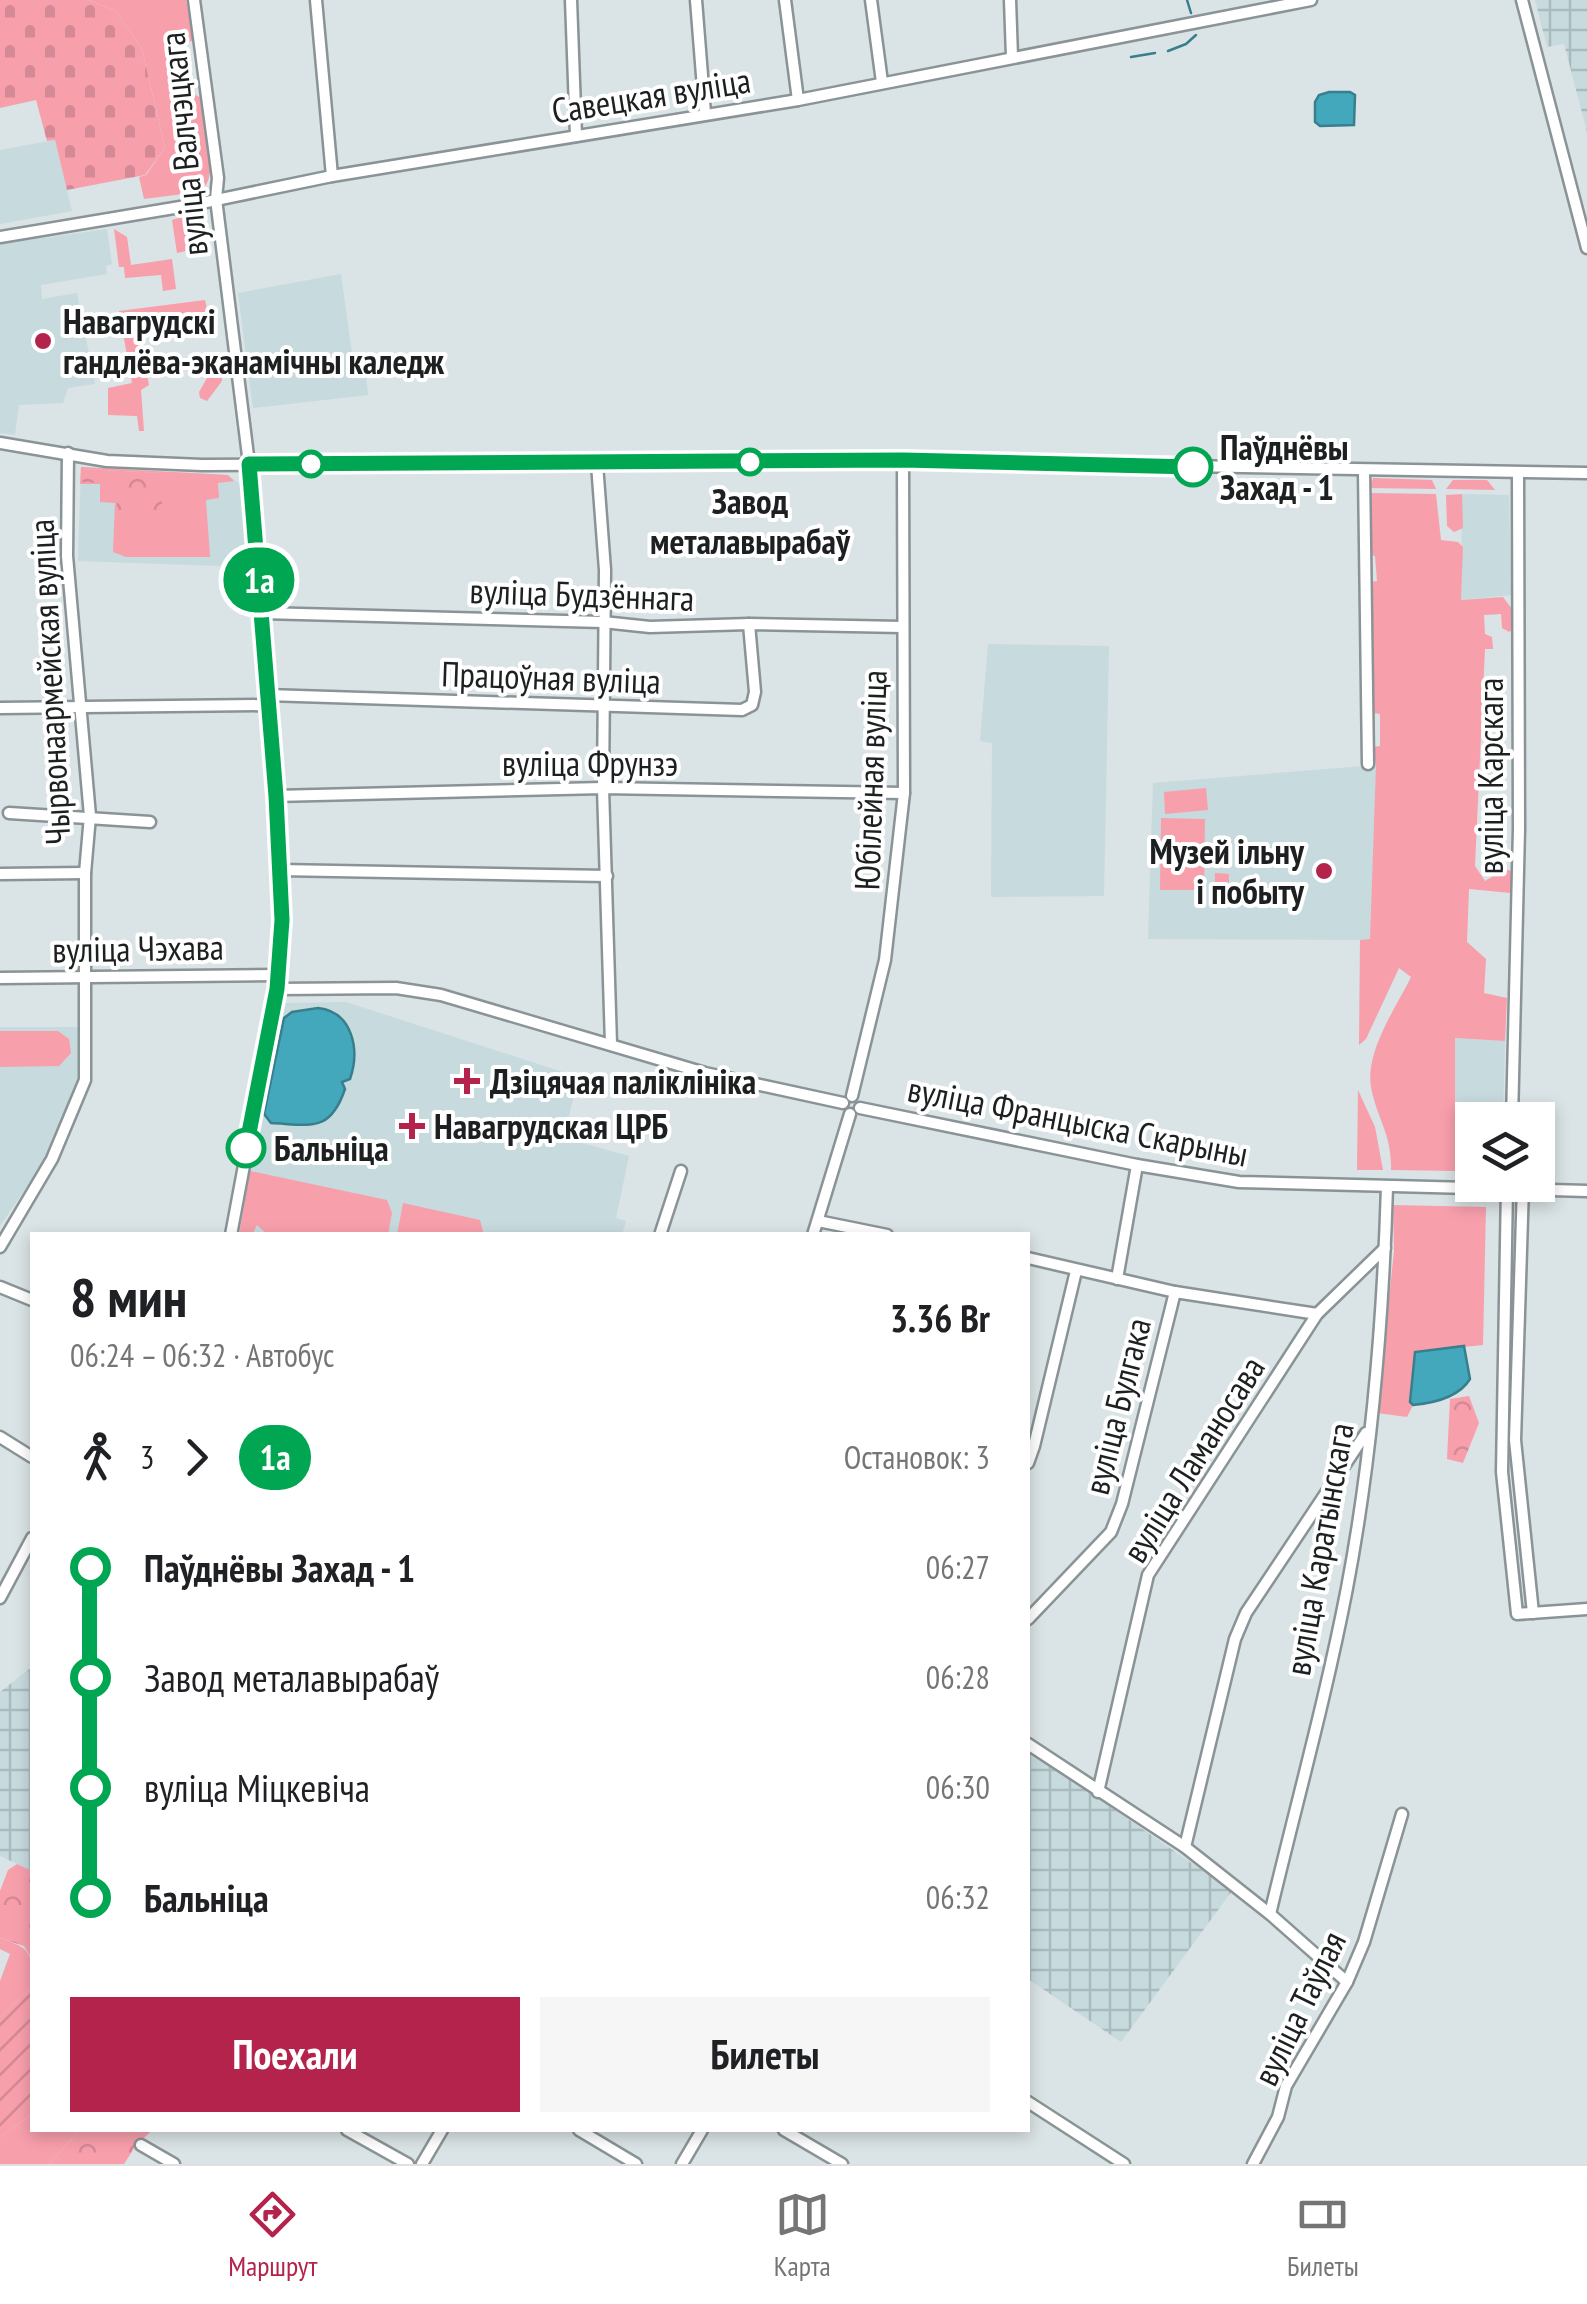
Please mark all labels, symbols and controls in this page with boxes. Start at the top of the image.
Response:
street label: вуліца Валчэцкага [148,30,218,258]
street label: Савецкая вуліца [548,57,754,133]
place label: Навагрудскі гандлёва-эканамічны каледж [63,298,445,384]
marker: Навагрудскі гандлёва-эканамічны каледж [32,330,54,352]
place label: Паўднёвы Захад - 1 [1220,424,1349,510]
marker: Паўднёвы Захад - 1 [1174,448,1212,486]
marker: Завод металавырабаў [737,449,763,475]
unlabelled marker [298,451,324,477]
place label: Завод металавырабаў [650,478,851,564]
street label: Чырвонаармейская вуліца [18,518,80,846]
line badge: 1а [214,548,304,612]
text: 1а [243,557,275,603]
street label: вуліца Будзённага [469,567,695,621]
street label: Працоўная вуліца [441,650,661,704]
street label: Юбілейная вуліца [843,669,897,891]
street label: вуліца Карскага [1467,678,1513,874]
street label: вуліца Фрунзэ [502,740,678,786]
place label: Музей ільну і побыту [1150,828,1305,914]
marker: Музей ільну і побыту [1313,860,1335,882]
street label: вуліца Чэхава [52,924,224,972]
place label: Дзіцячая паліклініка [490,1058,756,1104]
street label: вуліца Францыска Скарыны [904,1065,1252,1177]
marker: Дзіцячая паліклініка [454,1068,480,1094]
map controls [1455,1102,1555,1202]
button: layers [1455,1102,1555,1202]
place label: Навагрудская ЦРБ [434,1103,668,1149]
marker: Навагрудская ЦРБ [399,1113,425,1139]
place label: Бальніца [274,1125,389,1171]
marker: Бальніца [227,1129,265,1167]
text: 8 мин [70,1261,187,1332]
text: 3.36 Br [890,1293,990,1342]
street label: вуліца Булгака [1073,1313,1161,1499]
text: 06:24 – 06:32 · Автобус [70,1334,334,1376]
street label: вуліца Ламаносава [1111,1347,1275,1571]
street label: вуліца Каратынскага [1274,1419,1364,1679]
icon: walk [70,1430,125,1485]
icon: forward [169,1430,224,1485]
text: 1а [259,1434,291,1480]
text: 3 [140,1436,154,1478]
text: Остановок: 3 [844,1436,990,1478]
text: Паўднёвы Захад - 1 [144,1543,415,1592]
text: 06:27 [926,1546,990,1588]
text: Завод металавырабаў [144,1653,439,1702]
text: 06:28 [926,1656,990,1698]
text: вуліца Міцкевіча [144,1763,370,1812]
text: 06:30 [926,1766,990,1808]
text: Бальніца [144,1873,269,1922]
text: 06:32 [926,1876,990,1918]
street label: вуліца Таўлая [1242,1923,1356,2093]
button: Поехали [70,1997,520,2112]
button: Билеты [540,1997,990,2112]
tab: Маршрут [228,2187,318,2284]
tab: Карта [774,2187,831,2284]
tab: Билеты [1287,2187,1359,2284]

